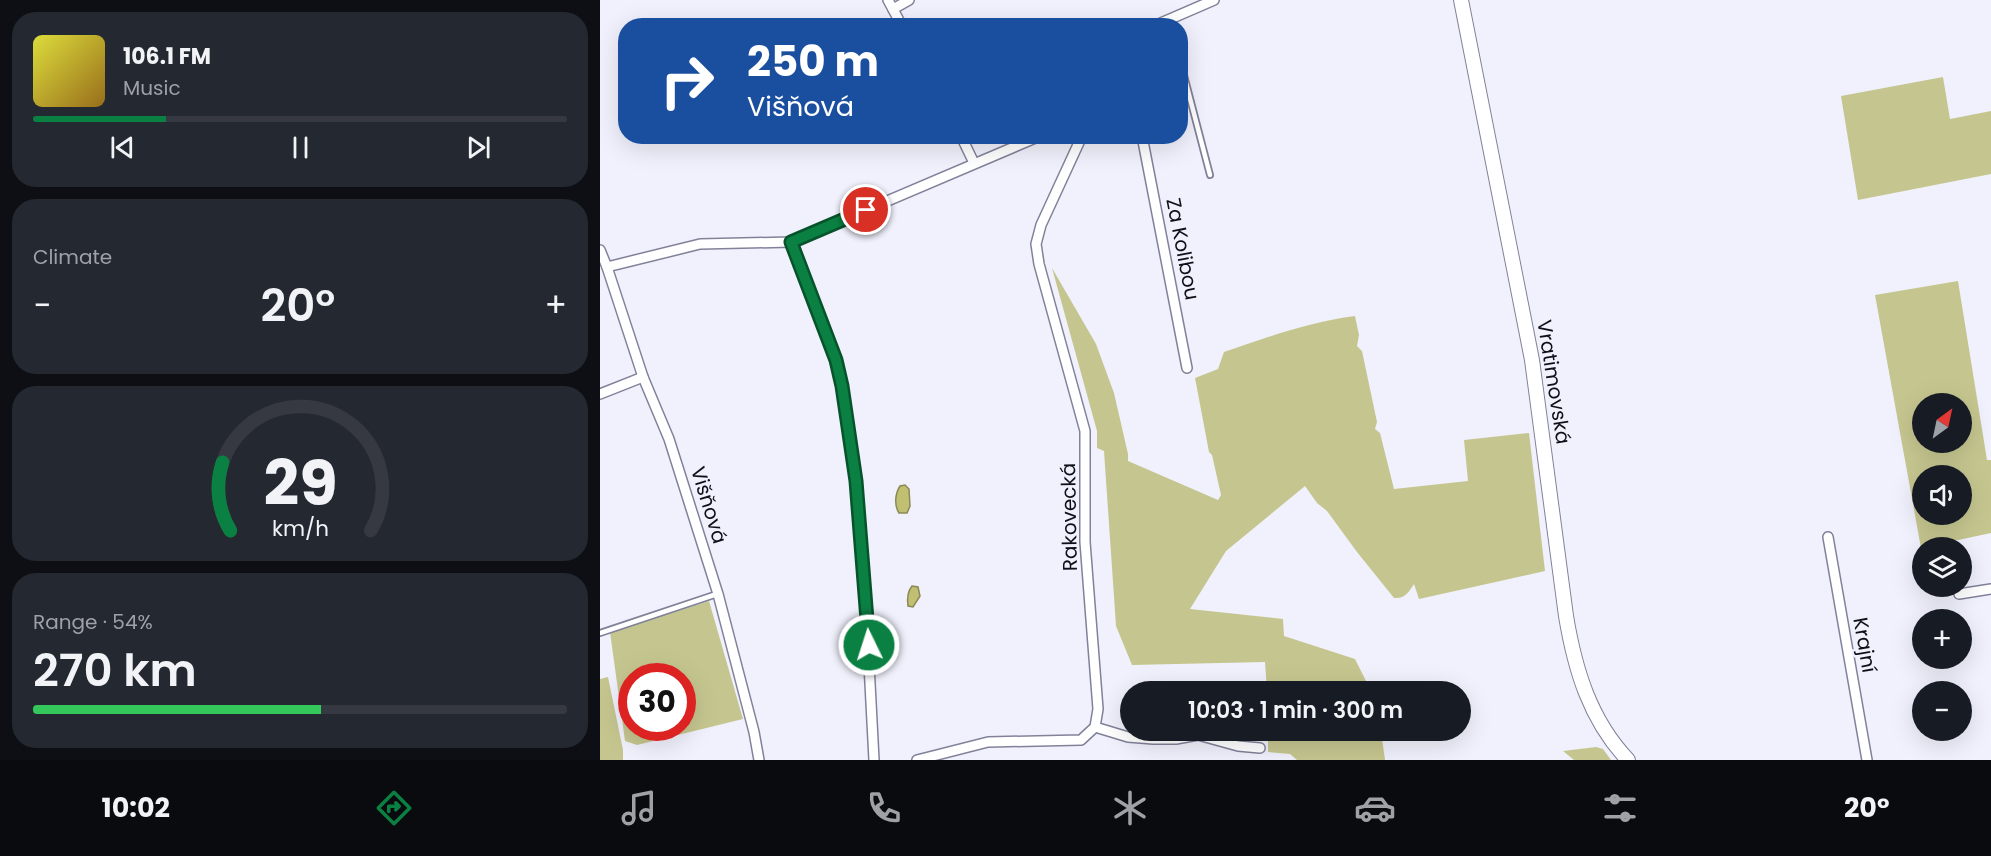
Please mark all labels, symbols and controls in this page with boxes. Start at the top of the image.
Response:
text: 250 m [747,32,879,91]
text: 106.1 FM [123,41,211,72]
icon: right [648,42,726,120]
text: Music [123,74,181,102]
text: Višňová [747,88,854,125]
icon: previous [106,131,139,164]
icon: pause [284,131,317,164]
icon: next [462,131,495,164]
pin [840,184,891,235]
icon: arrive [849,193,882,226]
street label: Za Kolibou [1159,196,1207,302]
text: Climate [33,243,112,271]
text: 20° [260,274,335,337]
text: − [33,282,51,329]
text: + [544,282,567,329]
street label: Vratimovská [1530,318,1578,446]
north arrow [1912,393,1972,453]
map controls [1912,393,1972,741]
text: 29 [263,439,337,527]
street label: Višňová [684,463,734,547]
street label: Rakovecká [1054,463,1084,571]
button: sound [1912,465,1972,525]
text: km/h [271,513,329,544]
button: layers [1912,537,1972,597]
text: Range · 54% [33,608,153,636]
button: + [1912,609,1972,669]
position arrow [837,613,901,677]
street label: Krajní [1846,615,1884,675]
text: 270 km [33,639,197,702]
speed limit sign: 30 [618,663,696,741]
button: − [1912,681,1972,741]
text: 10:03 · 1 min · 300 m [1188,695,1403,726]
icon: directions [373,787,415,829]
icon: music [618,787,660,829]
icon: phone [863,787,905,829]
icon: climate [1109,787,1151,829]
icon: car [1354,787,1396,829]
icon: filters [1599,787,1641,829]
text: 10:02 [102,789,170,826]
text: 20° [1844,789,1889,826]

